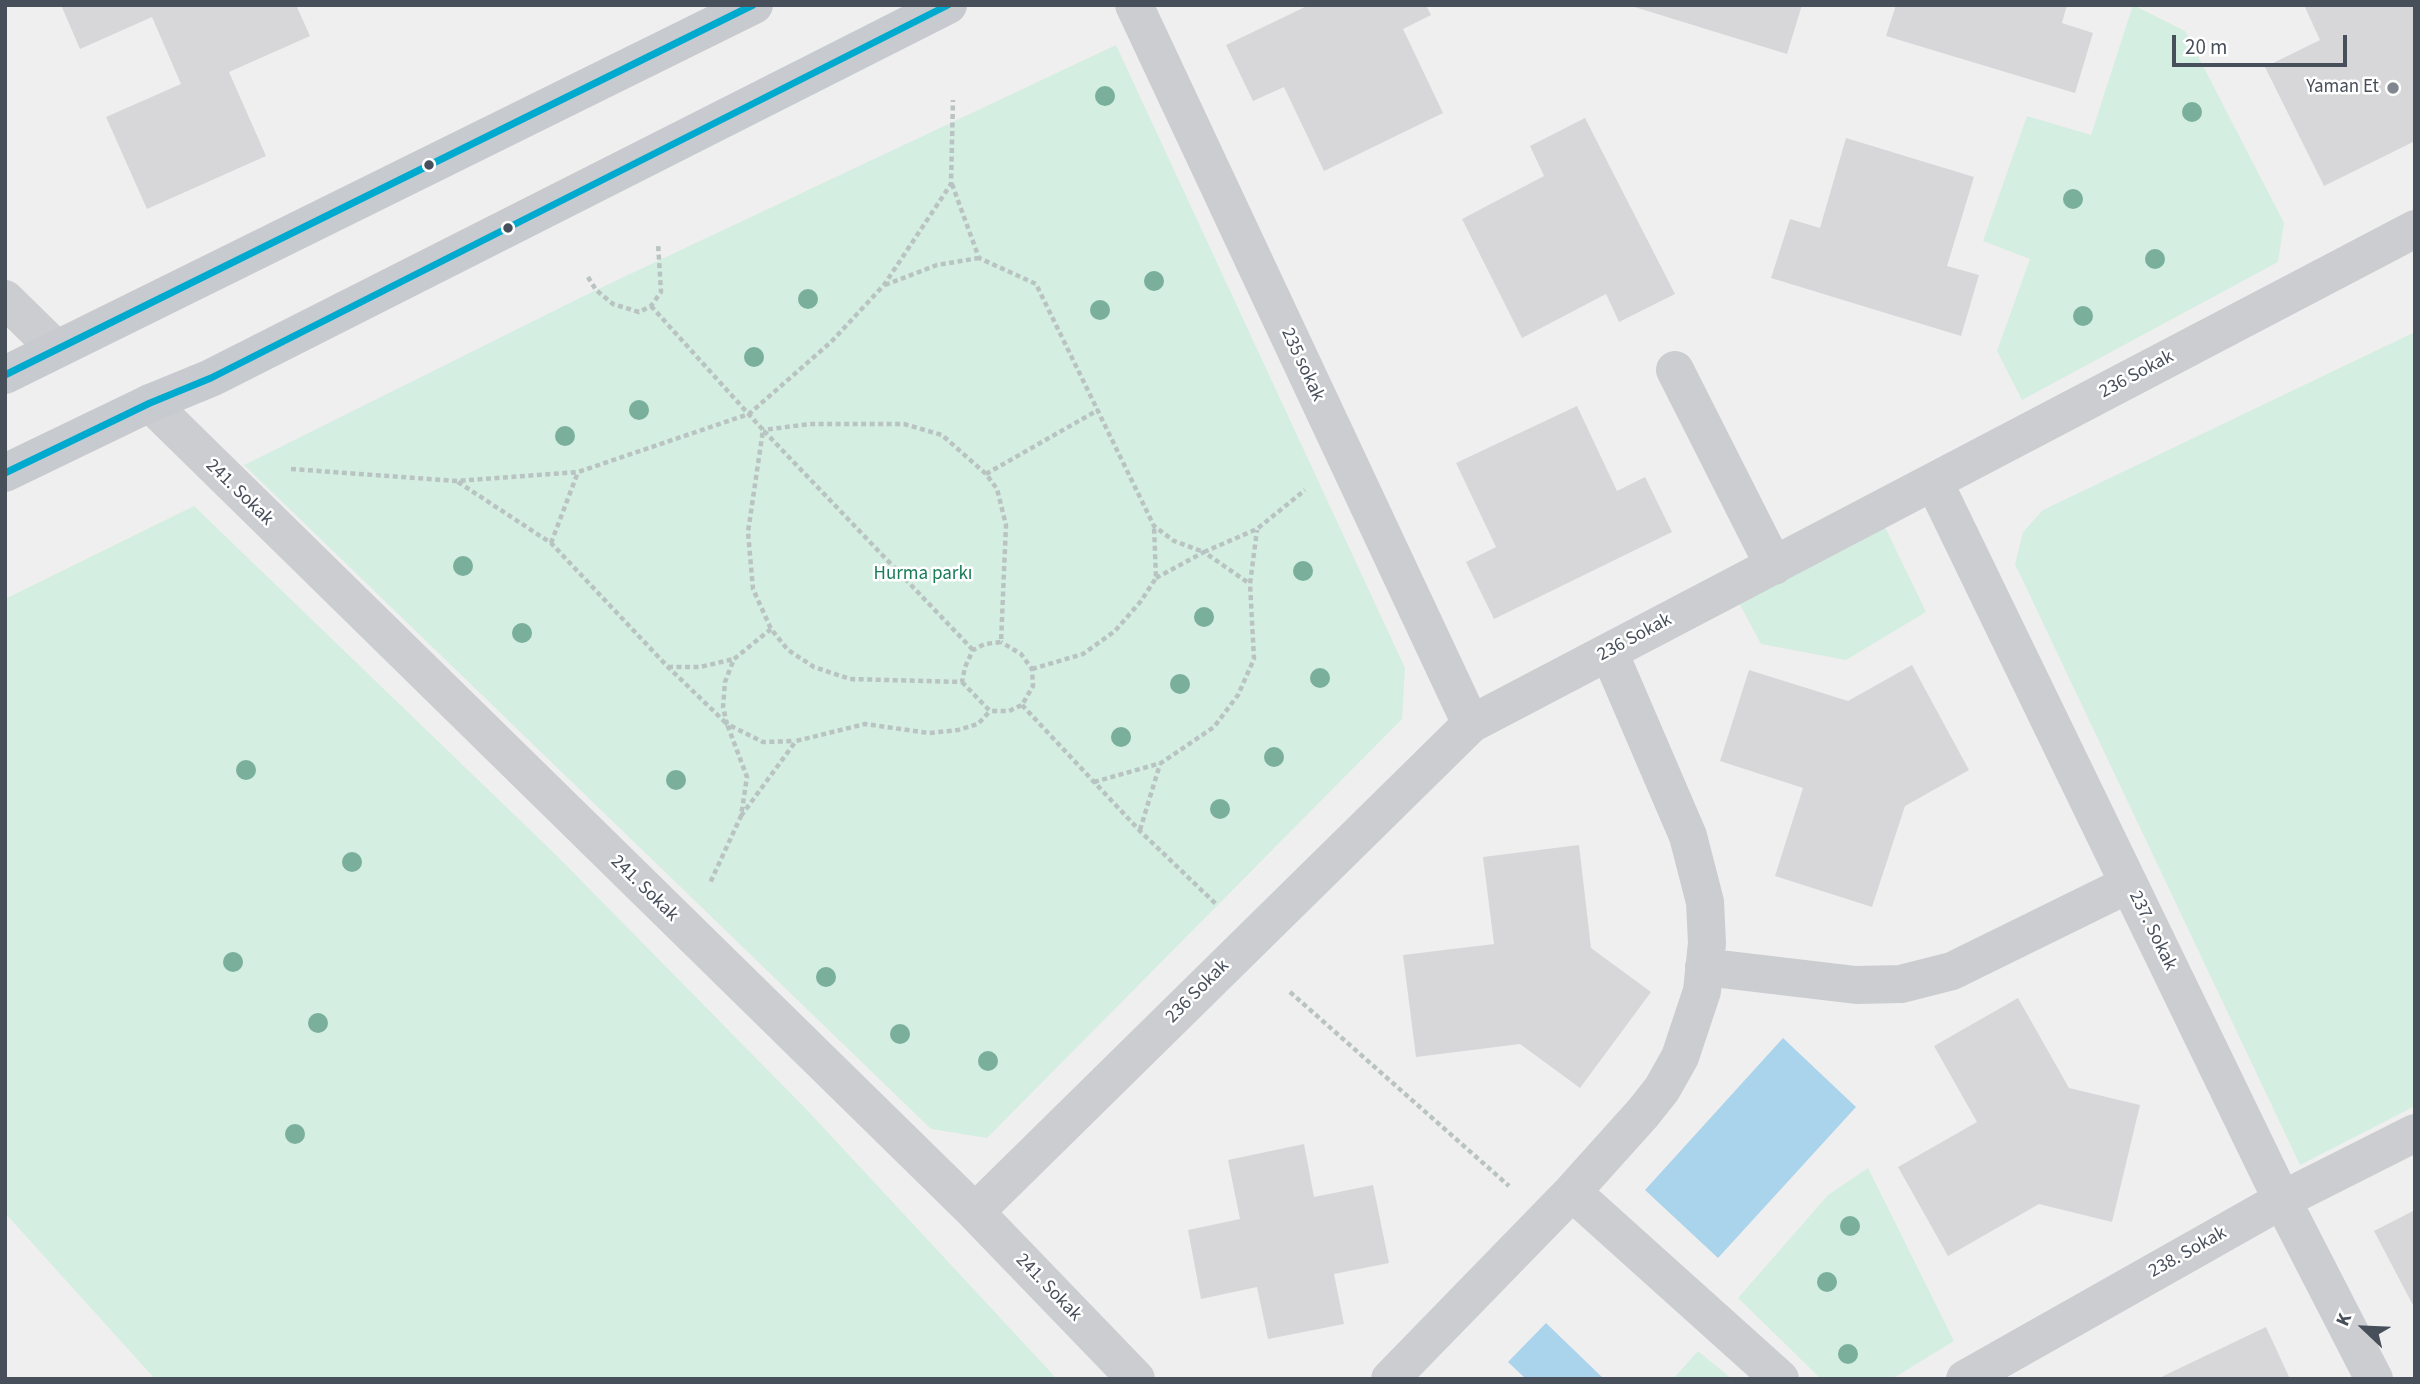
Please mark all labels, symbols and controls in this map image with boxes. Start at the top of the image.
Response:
scale bar [2175,21,2350,65]
text: 20 m [2185,32,2227,62]
place label: Yaman Et [2306,77,2379,99]
marker: Yaman Et [2385,80,2401,96]
unlabelled marker [422,158,436,172]
unlabelled marker [501,221,515,235]
street label: 235 sokak [1275,325,1329,405]
street label: 236 Sokak [2096,346,2178,404]
street label: 241. Sokak [200,455,278,531]
park label: Hurma parkı [874,564,972,586]
street label: 236 Sokak [1594,609,1676,667]
street label: 241. Sokak [605,851,683,927]
street label: 237. Sokak [2123,888,2181,974]
street label: 236 Sokak [1161,955,1235,1029]
street label: 238. Sokak [2145,1222,2231,1284]
street label: 241. Sokak [1010,1249,1086,1327]
north arrow [2329,1293,2399,1363]
text: K [2329,1309,2359,1330]

